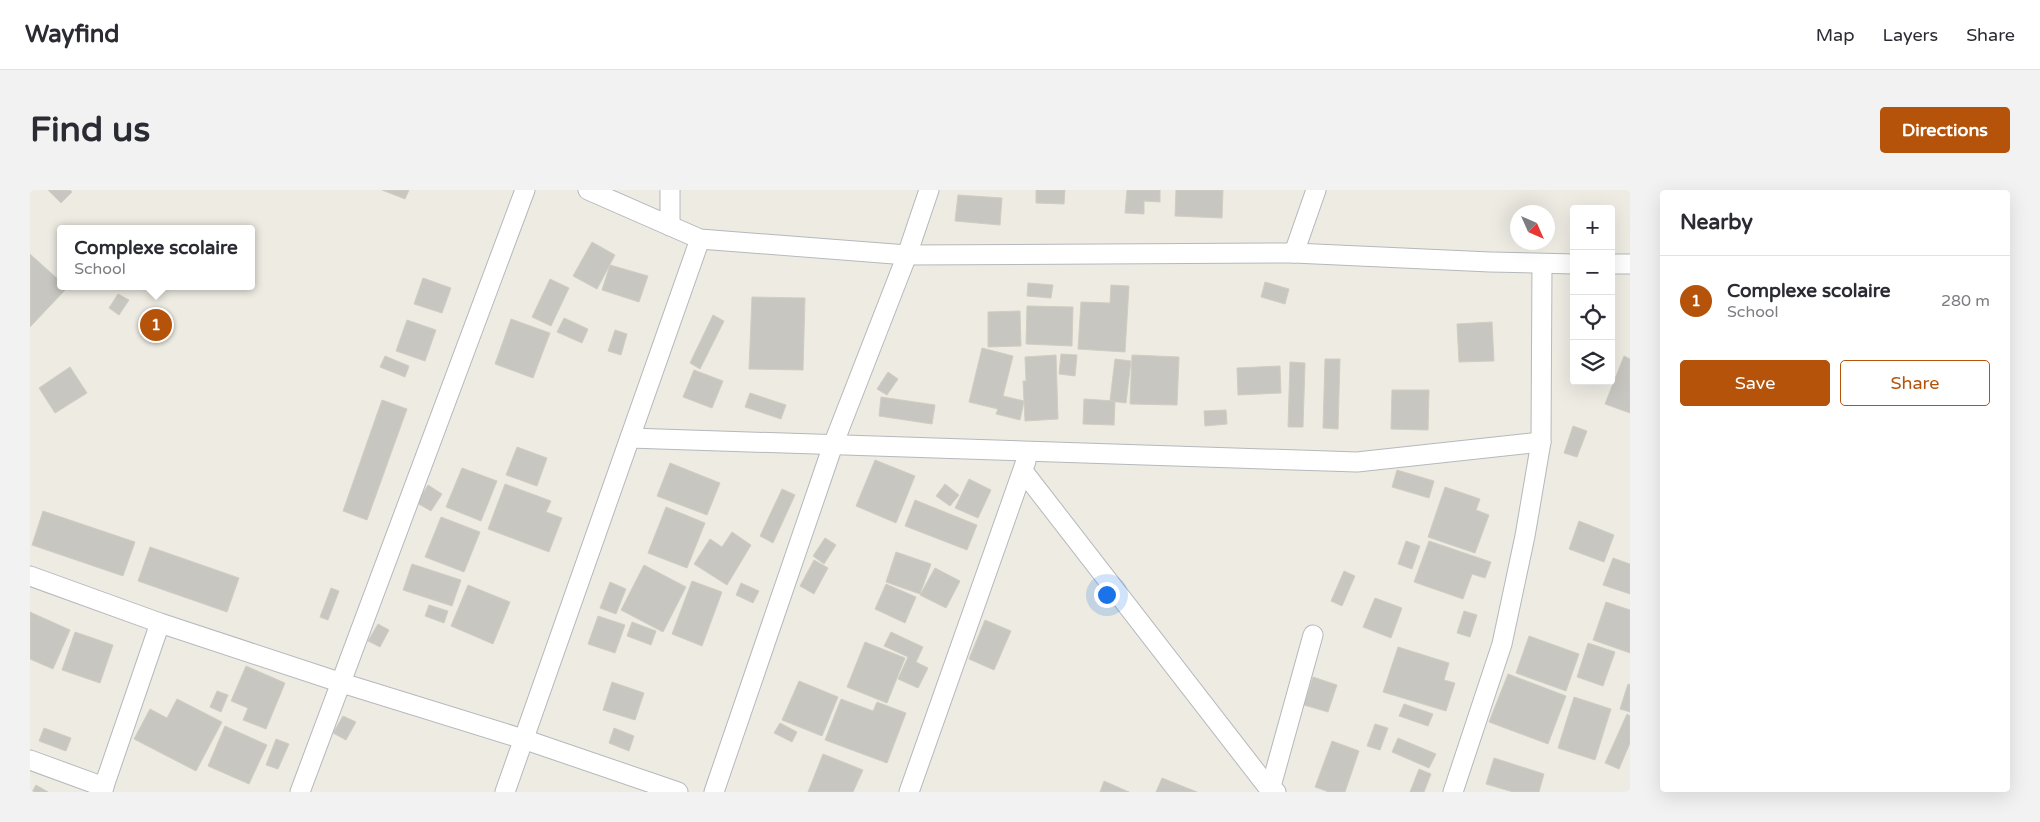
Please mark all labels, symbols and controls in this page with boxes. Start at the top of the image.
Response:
text: Wayfind [25,20,120,49]
text: Map [1816,24,1855,46]
text: Layers [1883,24,1938,46]
text: Share [1966,24,2015,46]
button: Directions [1880,107,2010,153]
text: Find us [30,109,150,151]
north arrow [1510,205,1555,250]
map controls [1570,205,1615,385]
button: + [1570,205,1615,250]
text: Nearby [1680,210,1753,235]
popup [57,225,255,290]
text: Complexe scolaire [74,237,238,259]
button: − [1570,250,1615,295]
text: School [74,259,126,279]
text: Complexe scolaire [1727,280,1891,302]
text: 1 [1691,291,1701,311]
text: 280 m [1941,291,1990,311]
button: locate [1570,295,1615,340]
text: School [1727,302,1779,322]
pin: 1 [140,306,172,344]
button: layers [1570,340,1615,385]
button: Save [1680,360,1830,406]
button: Share [1840,360,1990,406]
your location [1094,582,1120,608]

